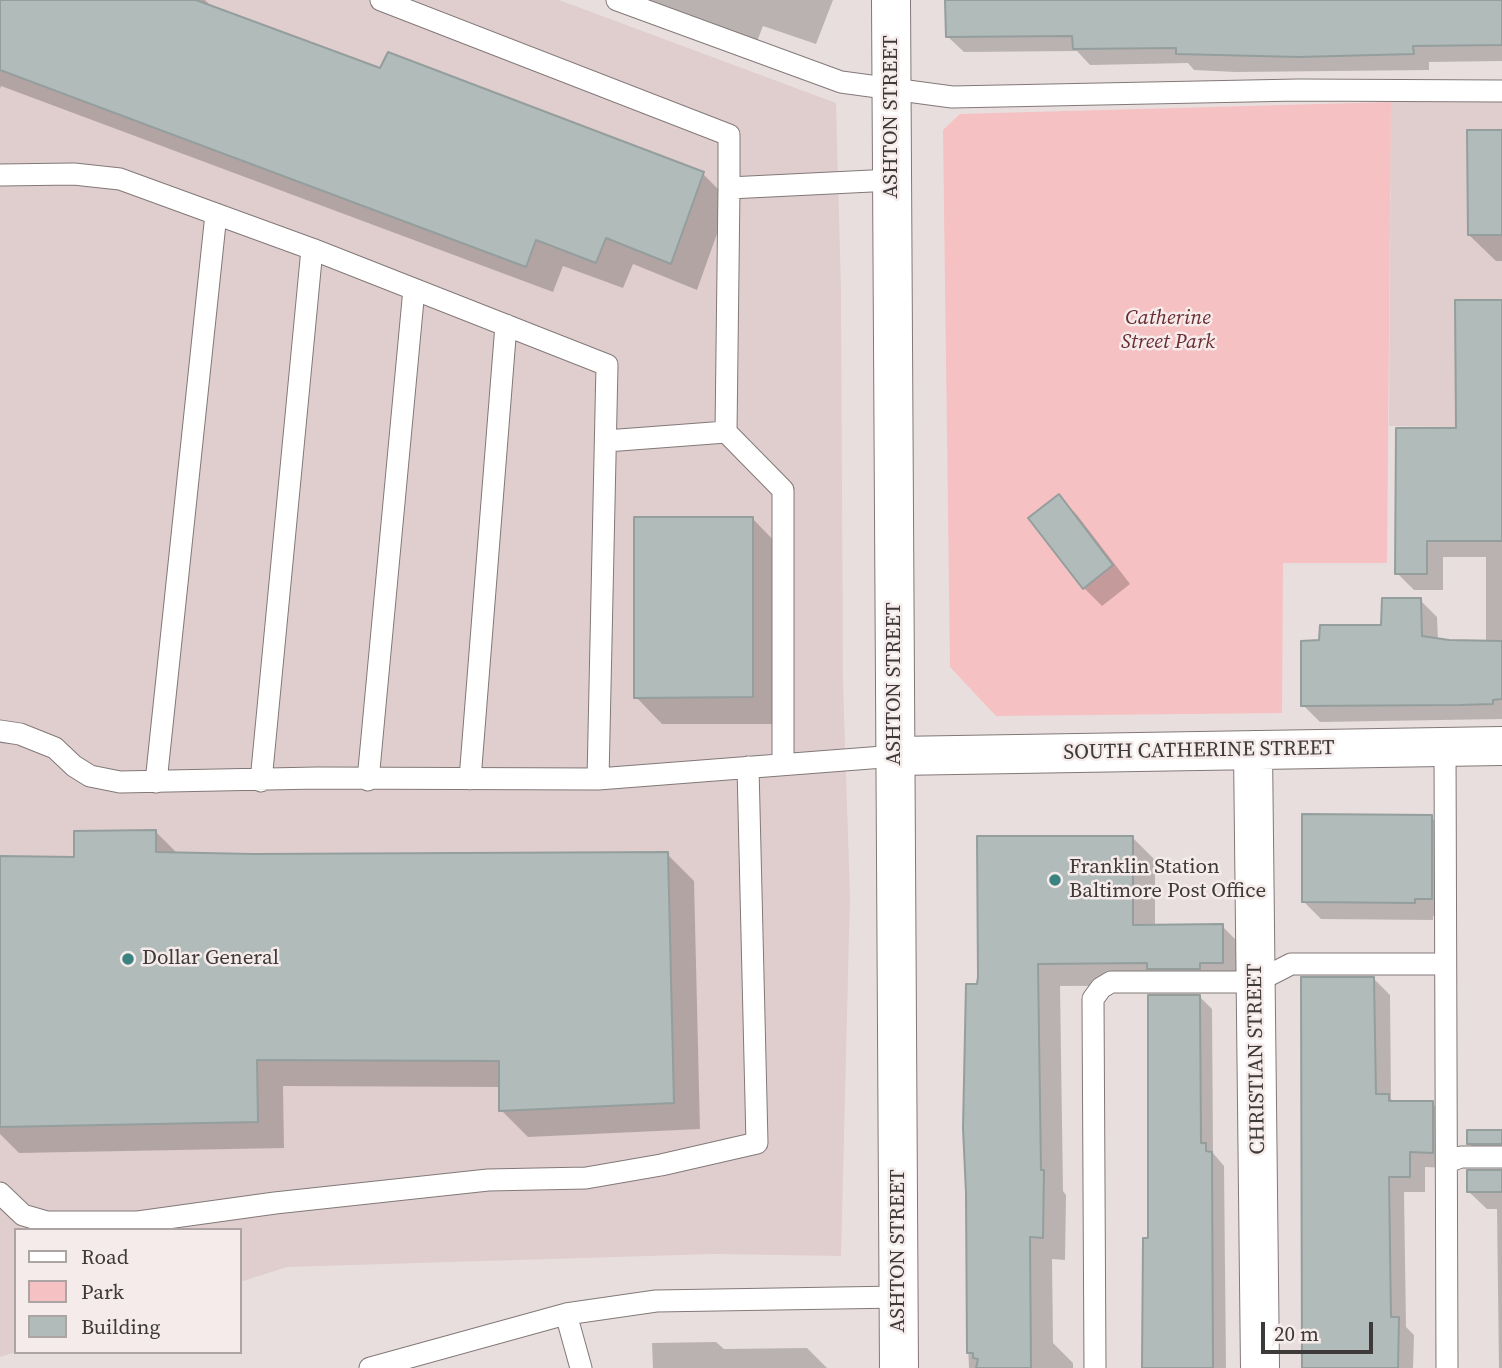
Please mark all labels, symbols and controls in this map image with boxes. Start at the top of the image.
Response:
street label: ASHTON STREET [879,35,905,199]
park label: Catherine Street Park [1121,306,1215,356]
street label: ASHTON STREET [882,602,908,766]
street label: SOUTH CATHERINE STREET [1063,736,1335,766]
place label: Franklin Station Baltimore Post Office [1069,855,1266,905]
marker: Franklin Station Baltimore Post Office [1047,872,1063,888]
place label: Dollar General [142,946,279,972]
marker: Dollar General [120,951,136,967]
street label: CHRISTIAN STREET [1243,963,1271,1155]
street label: ASHTON STREET [886,1169,912,1333]
legend [14,1228,242,1354]
text: Road [81,1242,129,1271]
text: Park [81,1277,124,1306]
scale bar [1264,1308,1376,1352]
text: Building [81,1312,160,1341]
text: 20 m [1274,1319,1319,1348]

